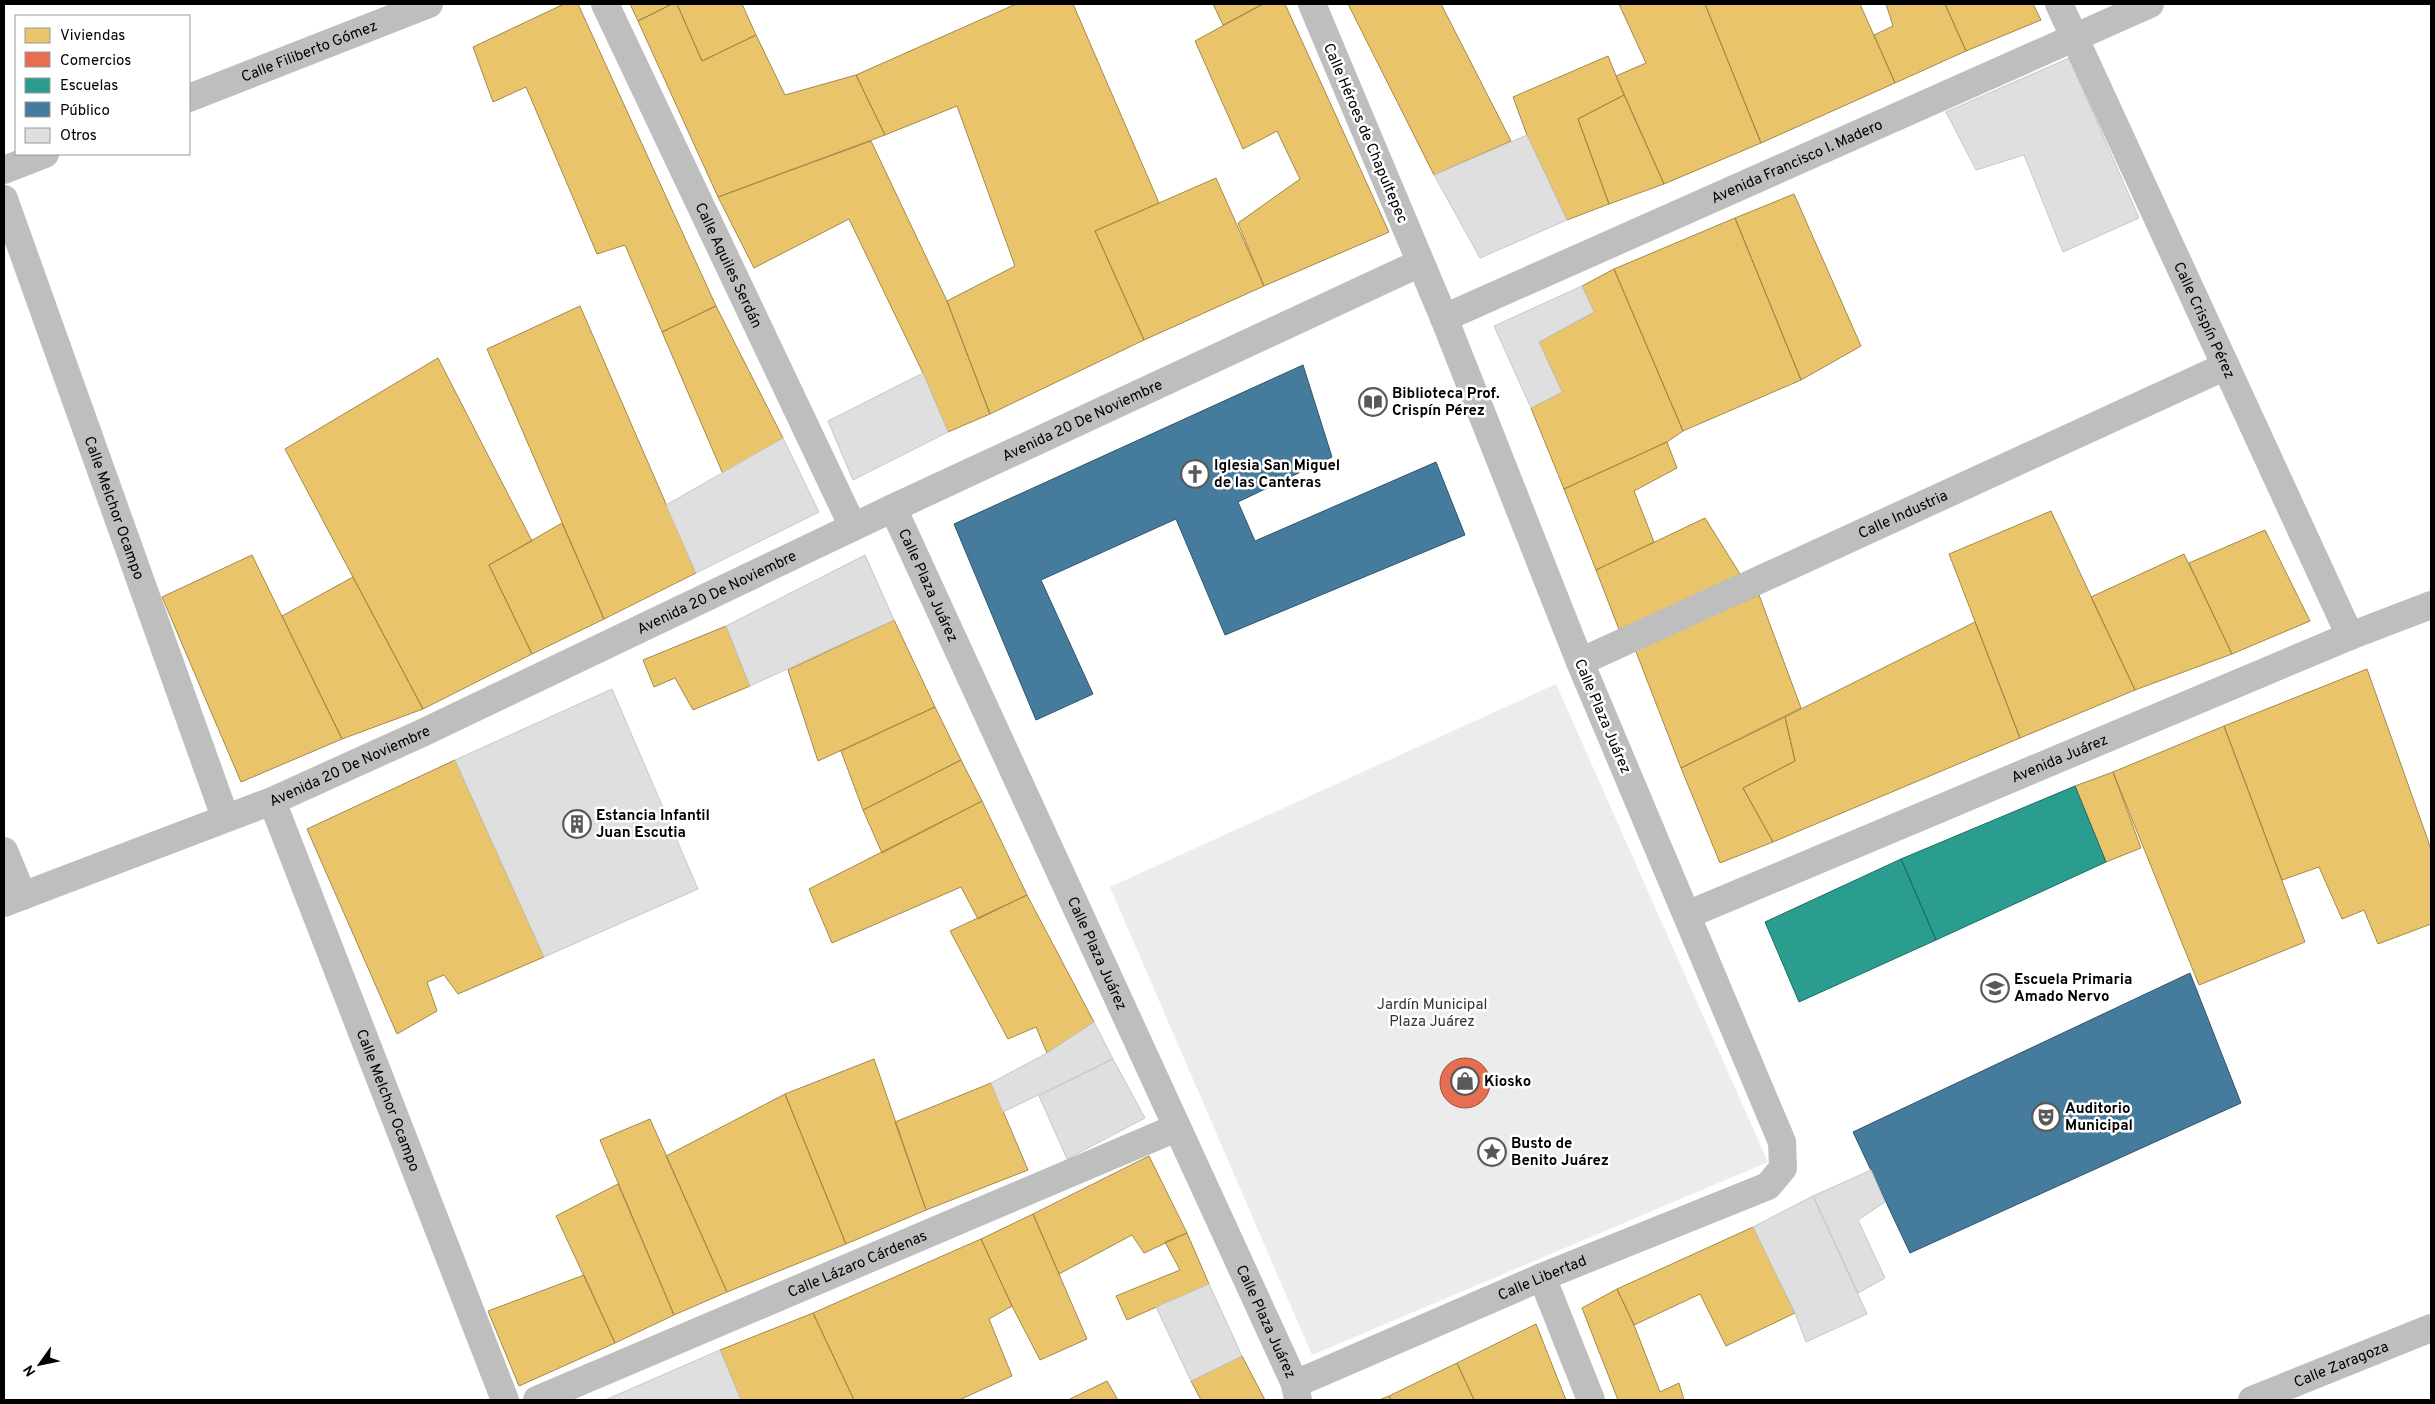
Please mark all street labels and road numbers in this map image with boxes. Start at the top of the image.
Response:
street label: Calle Filiberto Gómez [239,17,380,88]
street label: Calle Héroes de Chapultepec [1318,41,1411,226]
street label: Avenida Francisco I. Madero [1708,116,1886,209]
street label: Calle Aquiles Serdán [690,200,765,332]
street label: Calle Crispín Pérez [2168,259,2238,382]
street label: Avenida 20 De Noviembre [1000,376,1166,467]
street label: Calle Melchor Ocampo [79,434,147,583]
street label: Calle Industria [1856,487,1951,544]
street label: Calle Plaza Juárez [893,526,961,646]
street label: Avenida 20 De Noviembre [634,547,800,640]
street label: Calle Plaza Juárez [1569,656,1634,777]
street label: Avenida 20 De Noviembre [267,722,434,812]
street label: Avenida Juárez [2009,731,2111,788]
street label: Calle Plaza Juárez [1062,894,1130,1014]
street label: Calle Melchor Ocampo [351,1027,423,1175]
street label: Calle Lázaro Cárdenas [785,1227,930,1303]
street label: Calle Libertad [1495,1252,1590,1306]
street label: Calle Plaza Juárez [1231,1262,1299,1382]
street label: Calle Zaragoza [2291,1338,2392,1393]

